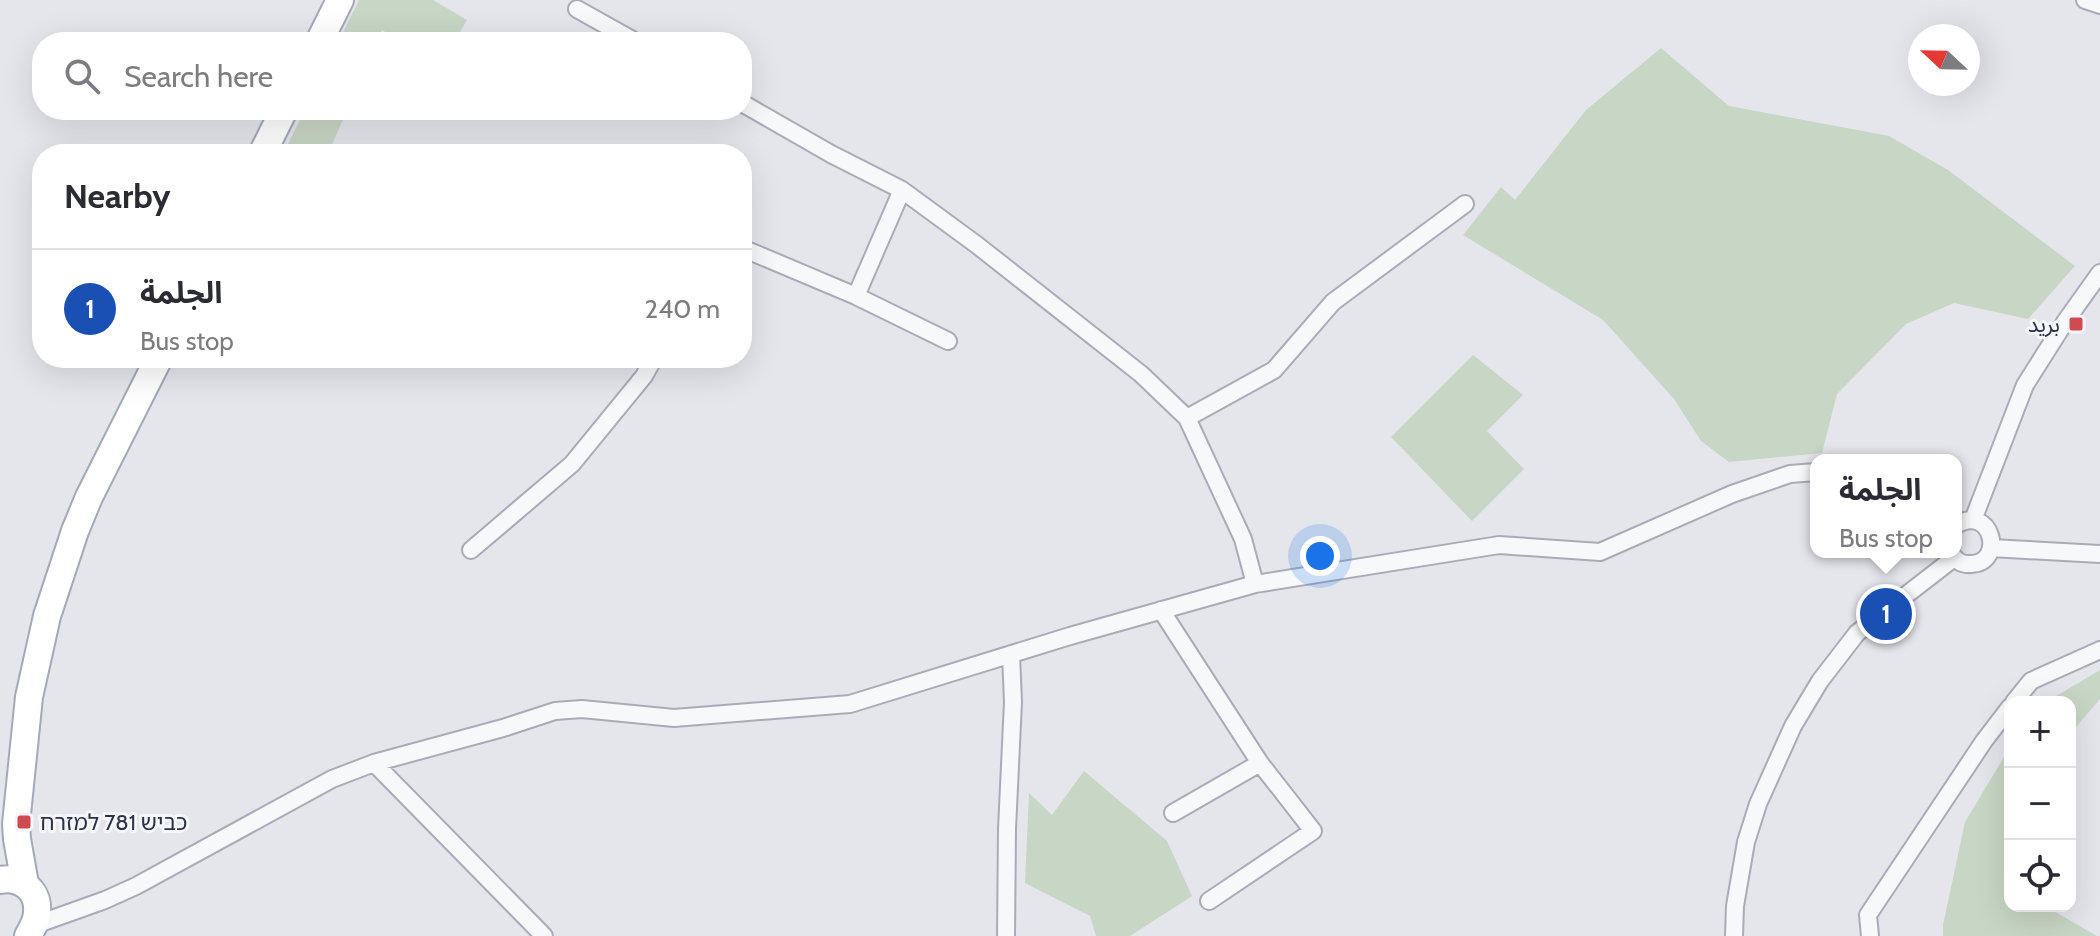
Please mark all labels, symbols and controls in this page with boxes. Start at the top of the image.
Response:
north arrow [1908,24,1980,96]
search box [32,32,752,120]
icon: search [60,54,104,98]
text: Search here [124,58,273,95]
text: Nearby [64,175,171,217]
text: الجلمة [140,274,222,311]
text: 1 [85,293,95,325]
text: 240 m [645,293,720,325]
place label: بريد [2028,311,2060,338]
marker: بريد [2067,315,2085,333]
text: Bus stop [140,325,234,357]
popup [1810,454,1962,558]
text: الجلمة [1839,471,1922,508]
text: Bus stop [1839,522,1933,554]
your location [1300,536,1340,576]
pin: 1 [1860,584,1912,644]
map controls [2004,696,2076,912]
button: + [2004,696,2076,768]
button: − [2004,768,2076,840]
place label: כביש 781 למזרח [40,809,187,836]
marker: כביש 781 למזרח [15,813,33,831]
button: locate [2004,840,2076,912]

